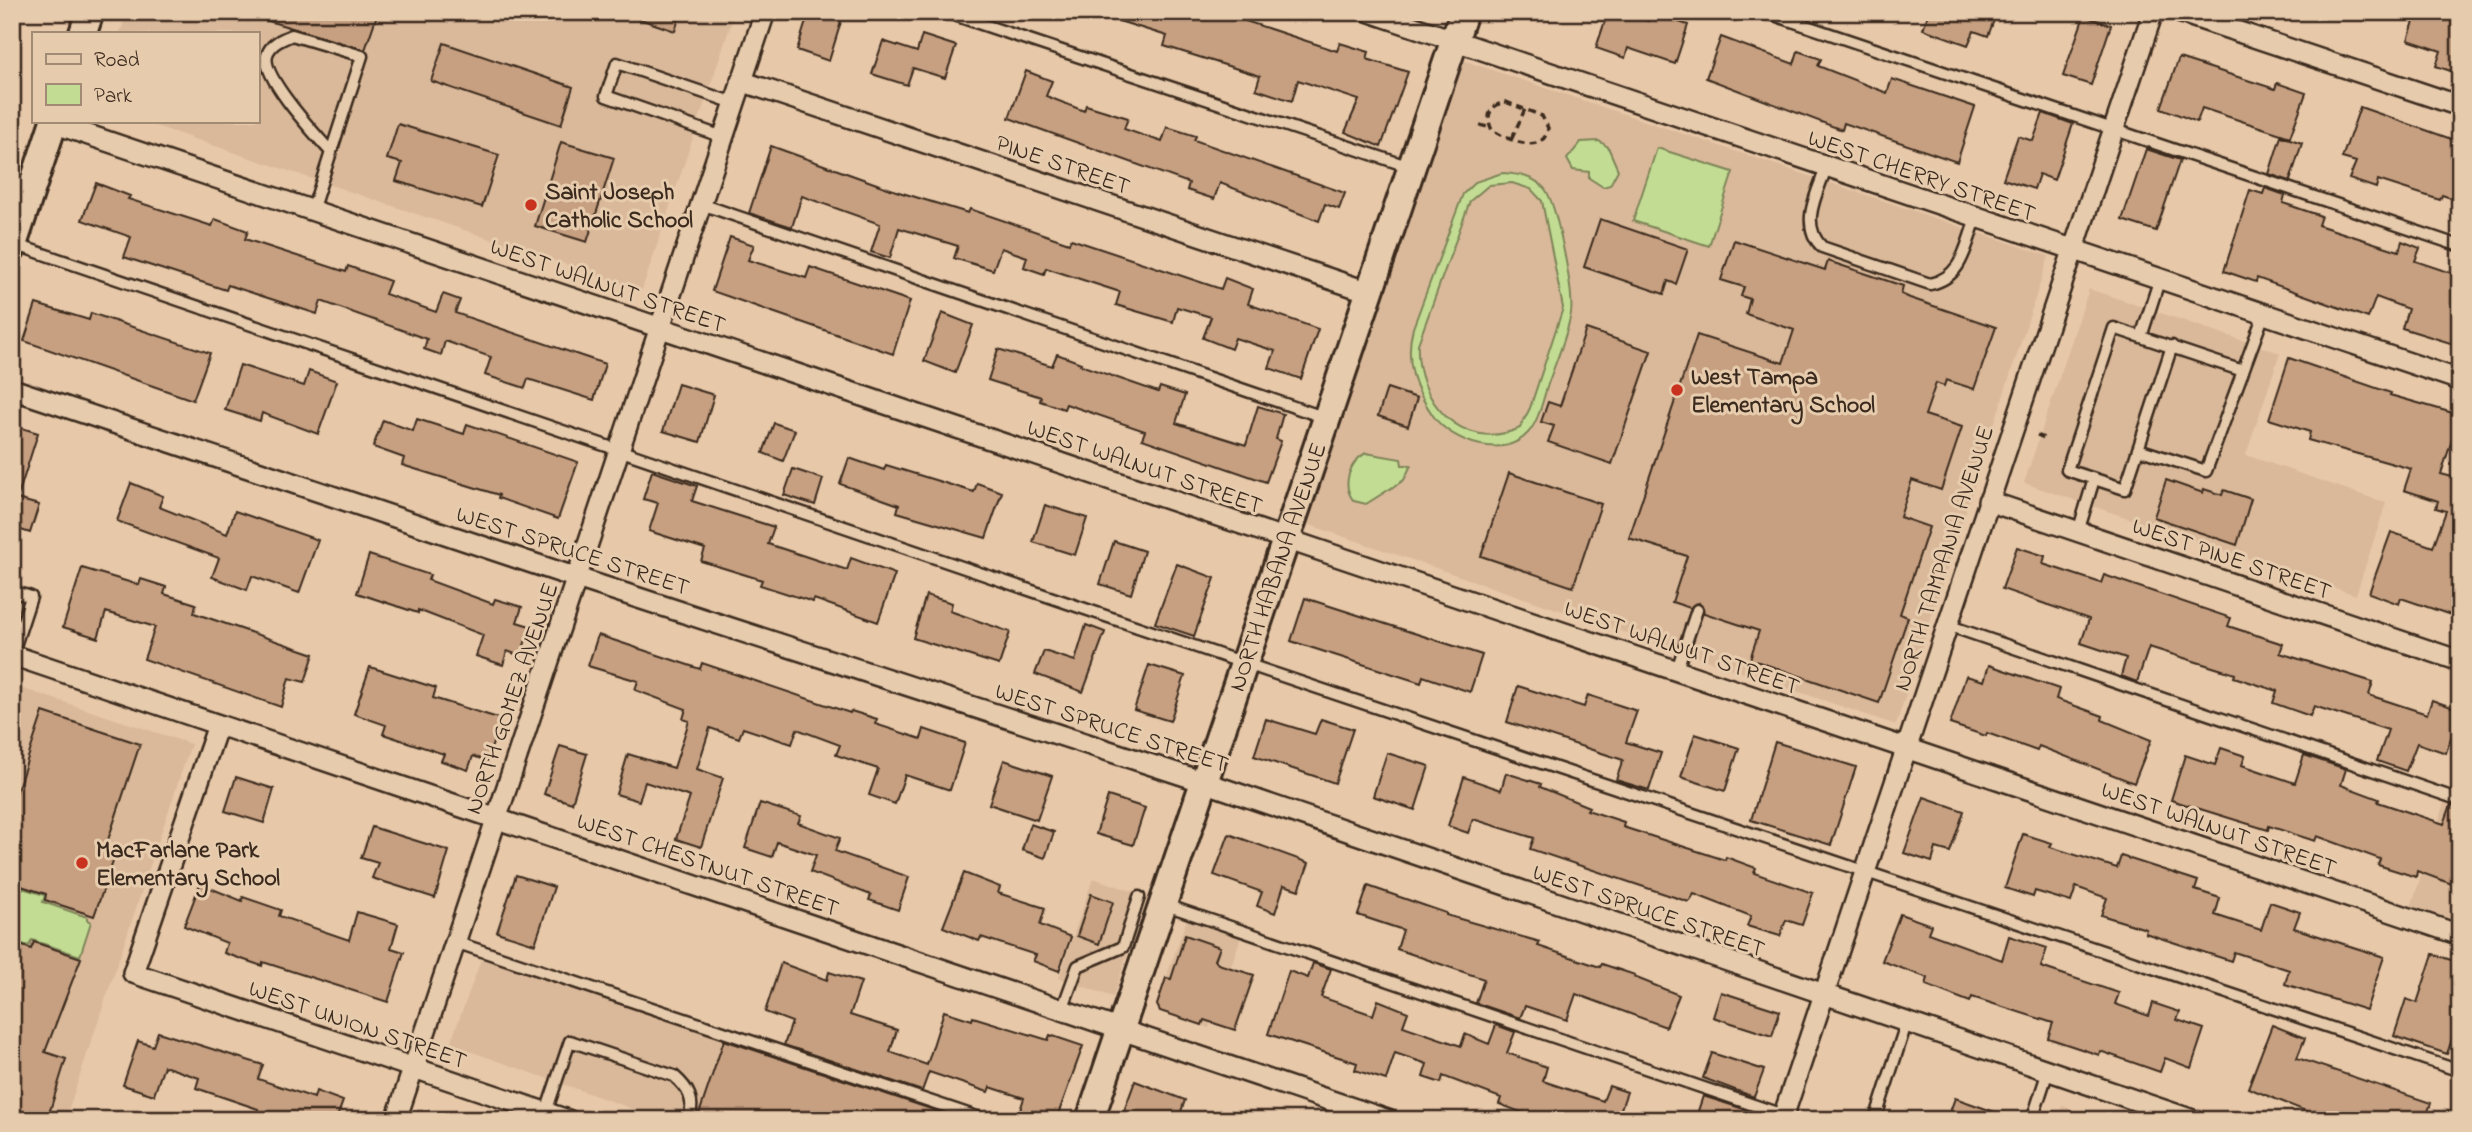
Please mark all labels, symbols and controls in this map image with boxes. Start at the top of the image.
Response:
legend [32,32,259,122]
text: Road [94,46,140,76]
text: Park [94,82,133,112]
street label: WEST CHERRY STREET [1803,122,2040,233]
street label: PINE STREET [990,127,1134,206]
place label: Saint Joseph Catholic School [545,176,693,239]
marker: Saint Joseph Catholic School [523,197,539,213]
street label: WEST WALNUT STREET [485,231,730,344]
place label: West Tampa Elementary School [1691,361,1875,425]
marker: West Tampa Elementary School [1669,382,1685,398]
street label: WEST WALNUT STREET [1022,412,1267,525]
street label: NORTH TAMPANIA AVENUE [1886,422,2005,696]
street label: NORTH HABANA AVENUE [1221,438,1337,697]
street label: WEST SPRUCE STREET [451,498,694,607]
street label: WEST PINE STREET [2127,510,2336,611]
street label: NORTH GOMEZ AVENUE [457,578,569,819]
street label: WEST WALNUT STREET [1559,593,1804,706]
street label: WEST SPRUCE STREET [990,675,1233,784]
street label: WEST WALNUT STREET [2096,774,2341,887]
street label: WEST CHESTNUT STREET [571,805,843,928]
place label: MacFarlane Park Elementary School [96,834,280,898]
marker: MacFarlane Park Elementary School [74,855,90,871]
street label: WEST SPRUCE STREET [1527,856,1769,969]
street label: WEST UNION STREET [243,973,471,1080]

